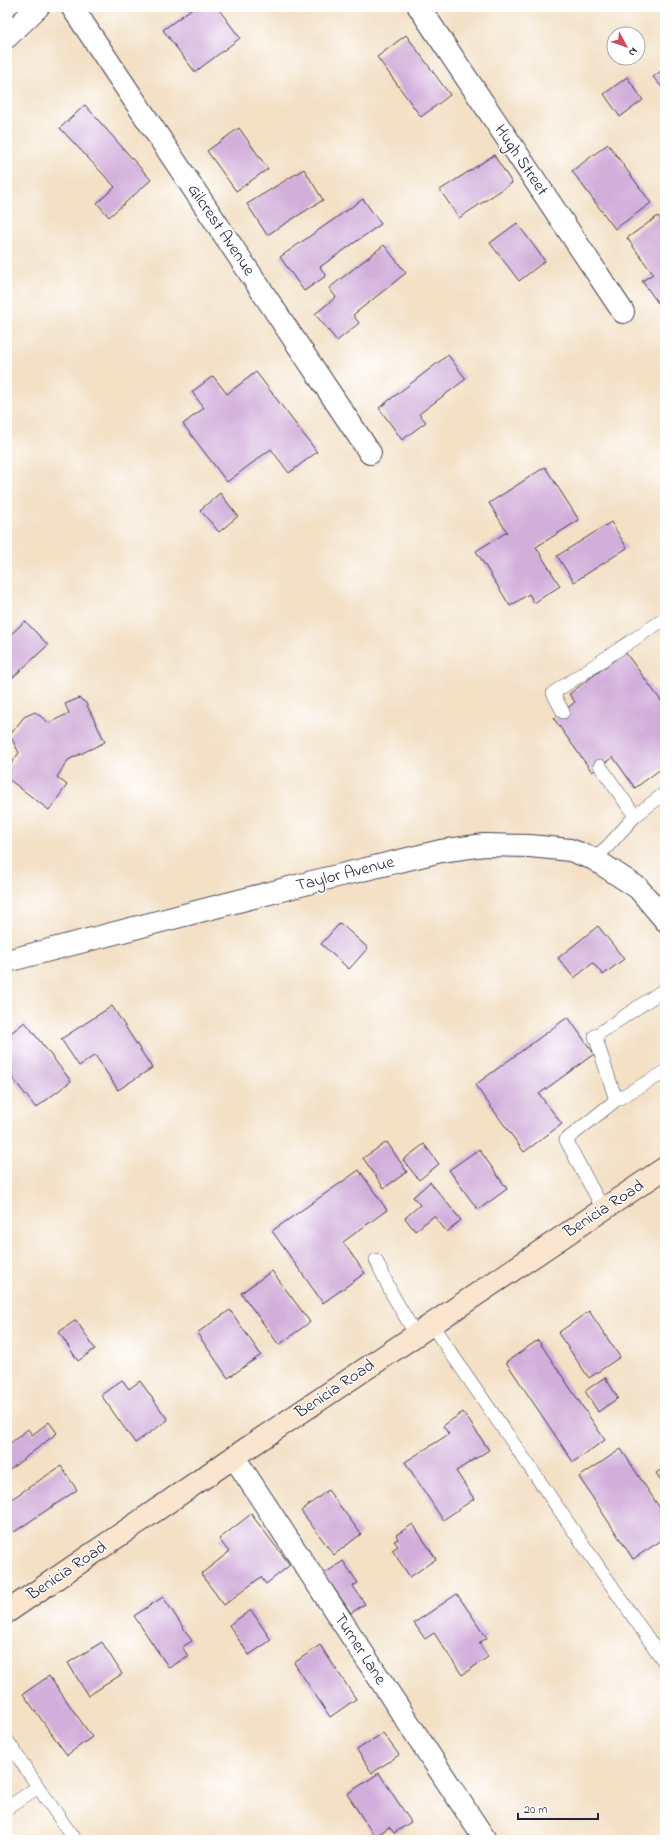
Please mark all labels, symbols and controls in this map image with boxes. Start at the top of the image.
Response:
north arrow [606,26,646,66]
text: N [624,44,641,60]
street label: Hugh Street [486,119,554,202]
street label: Gilcrest Avenue [181,179,261,281]
street label: Taylor Avenue [293,850,397,899]
street label: Benicia Road [558,1173,650,1245]
street label: Benicia Road [289,1353,380,1426]
street label: Benicia Road [21,1535,112,1608]
street label: Turner Lane [328,1608,393,1690]
scale bar [518,1795,598,1821]
text: 20 m [524,1801,547,1819]

